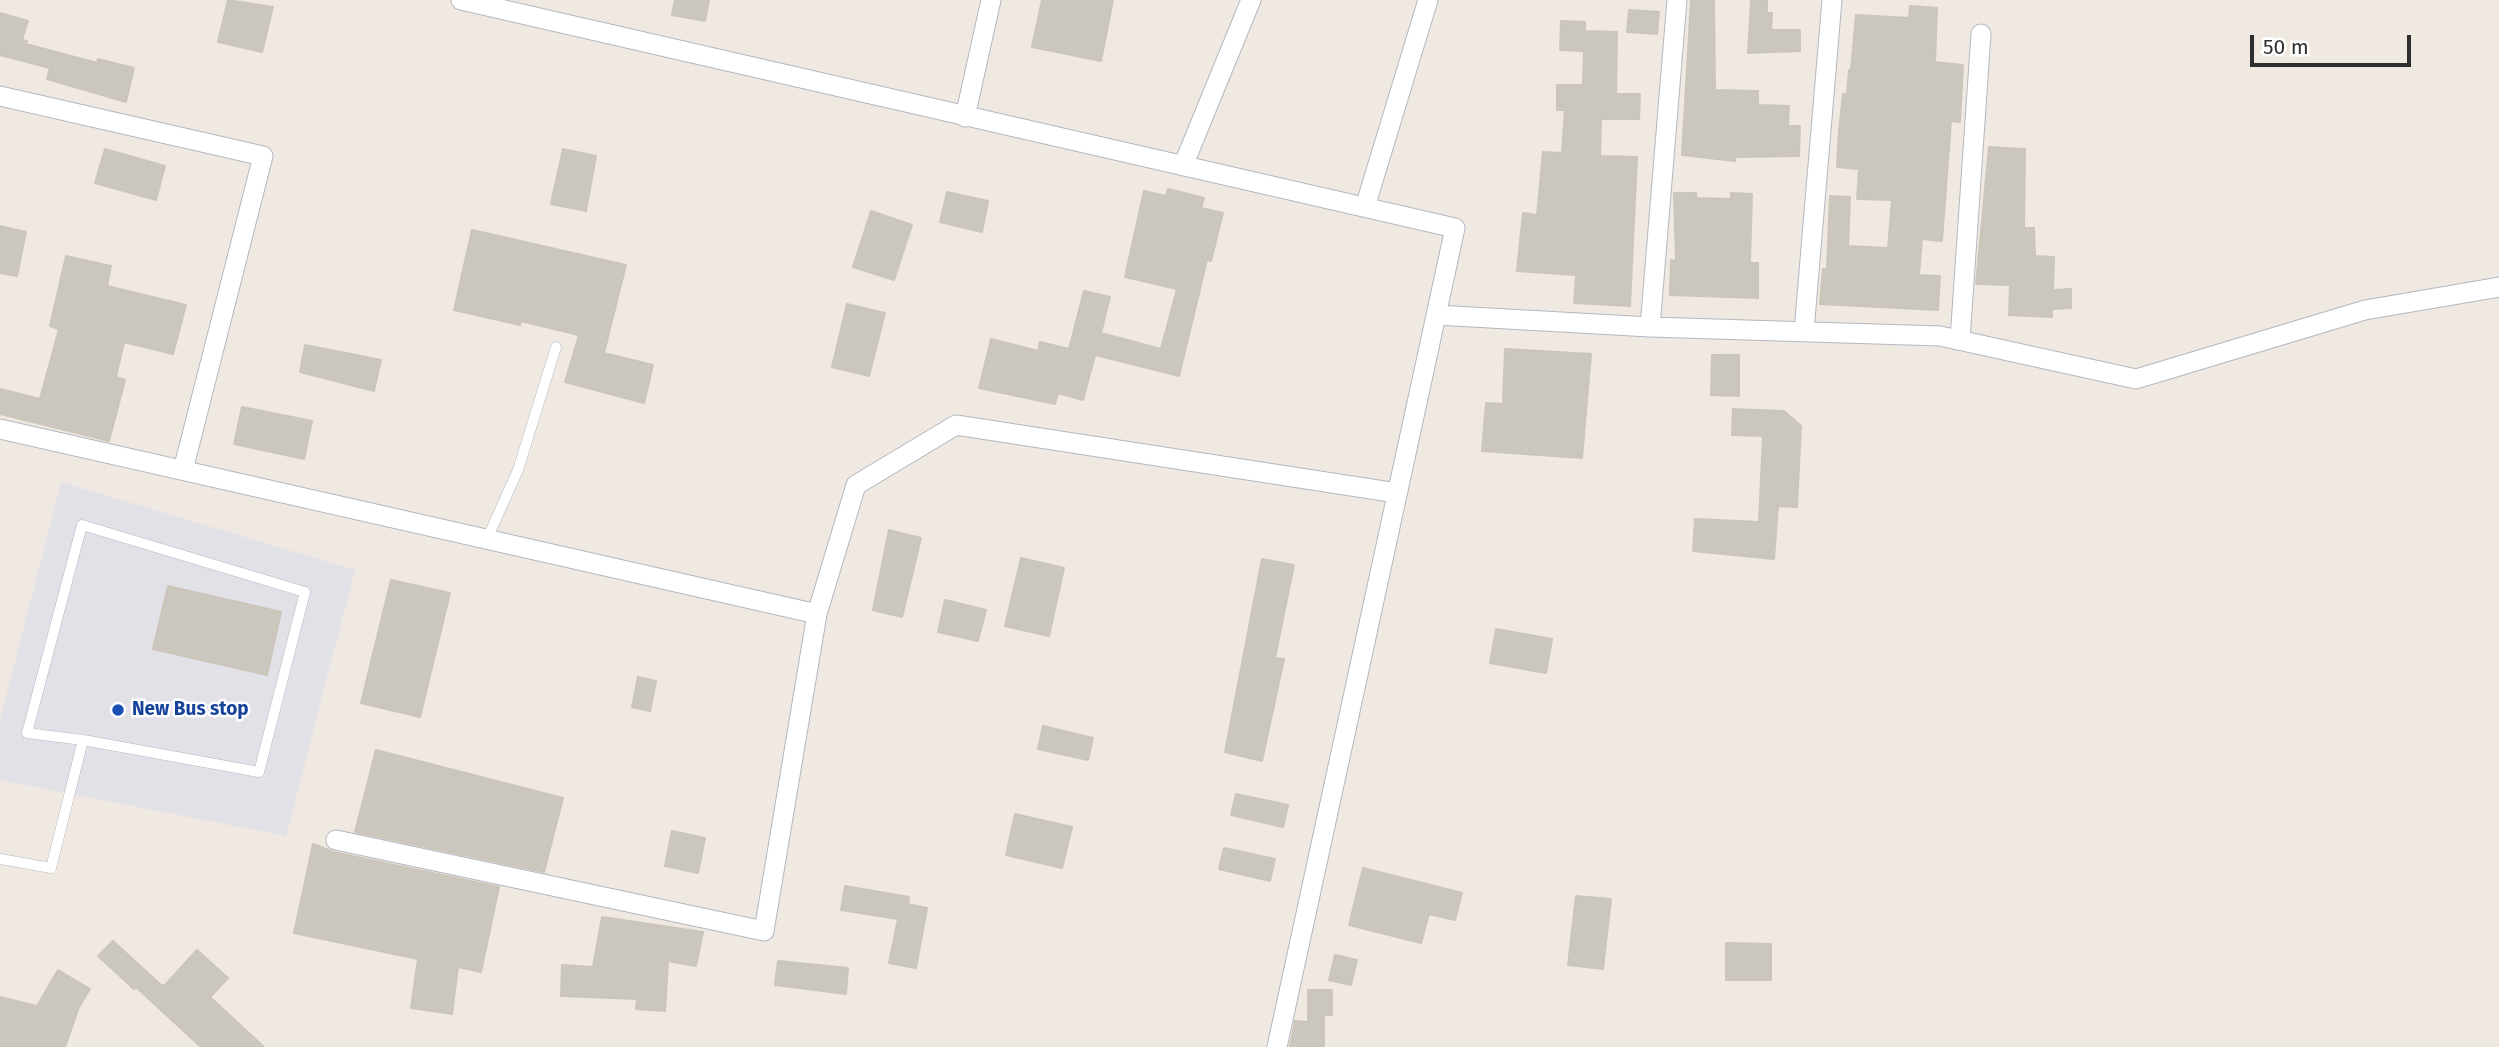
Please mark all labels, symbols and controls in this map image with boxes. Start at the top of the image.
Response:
scale bar [2254,21,2415,65]
text: 50 m [2263,34,2309,60]
place label: New Bus stop [132,699,249,721]
marker: New Bus stop [110,702,126,718]

